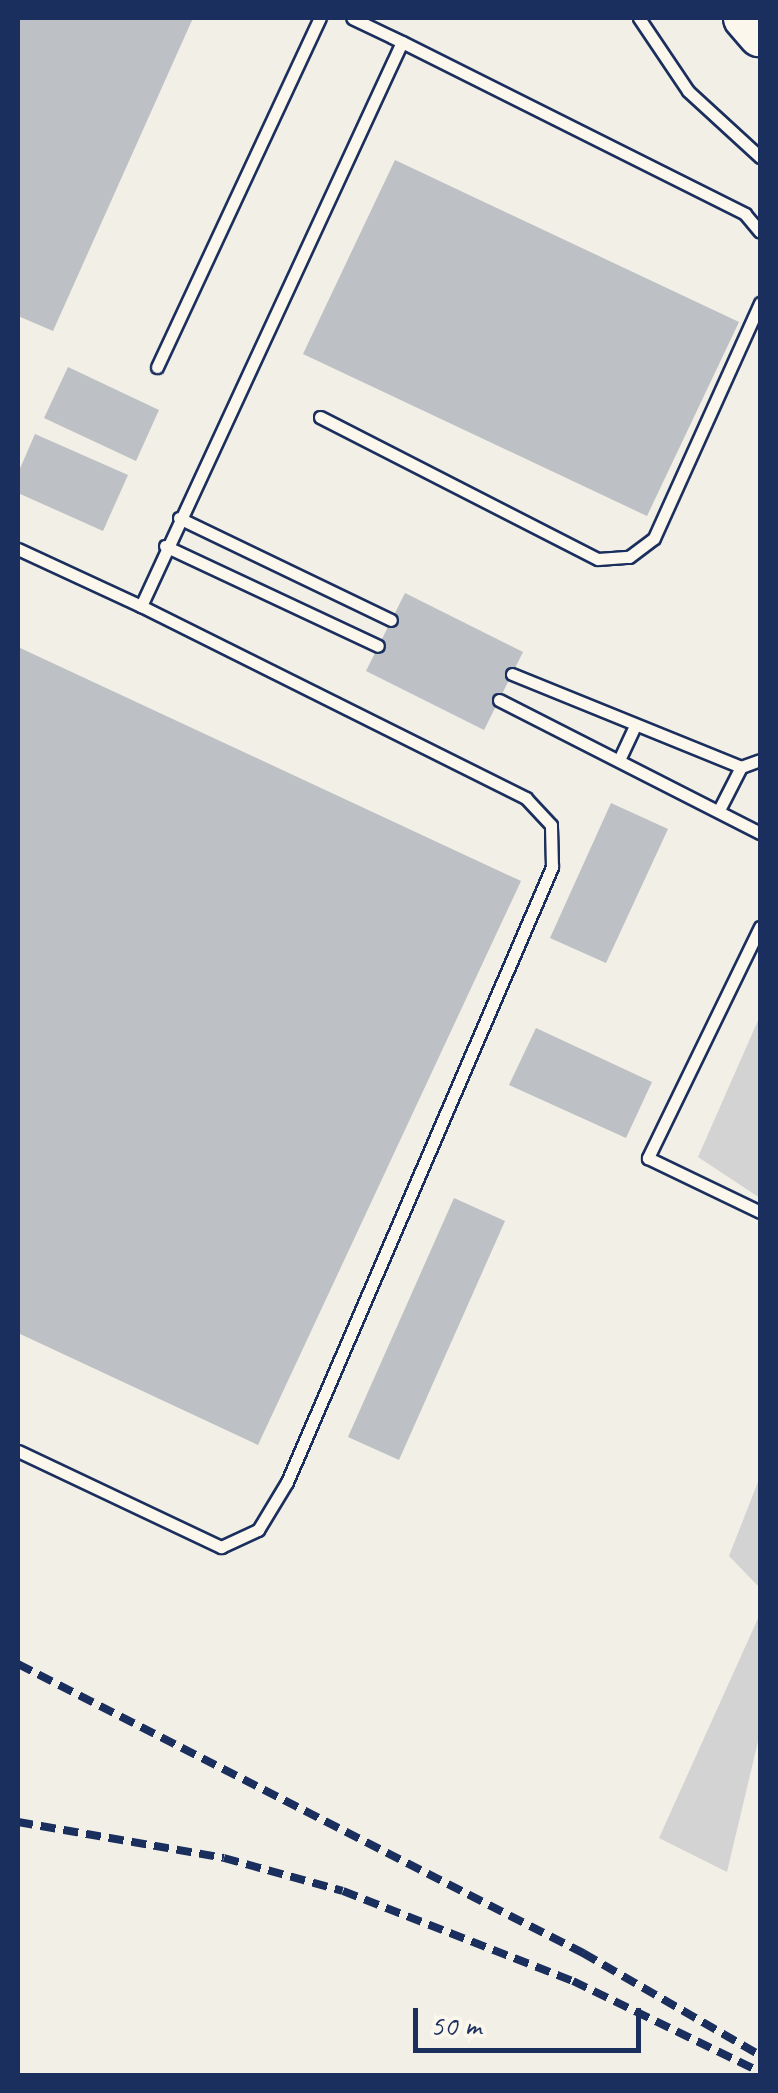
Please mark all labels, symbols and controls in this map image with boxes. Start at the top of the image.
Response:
scale bar [418,1988,646,2050]
text: 50 m [430,2006,481,2044]

